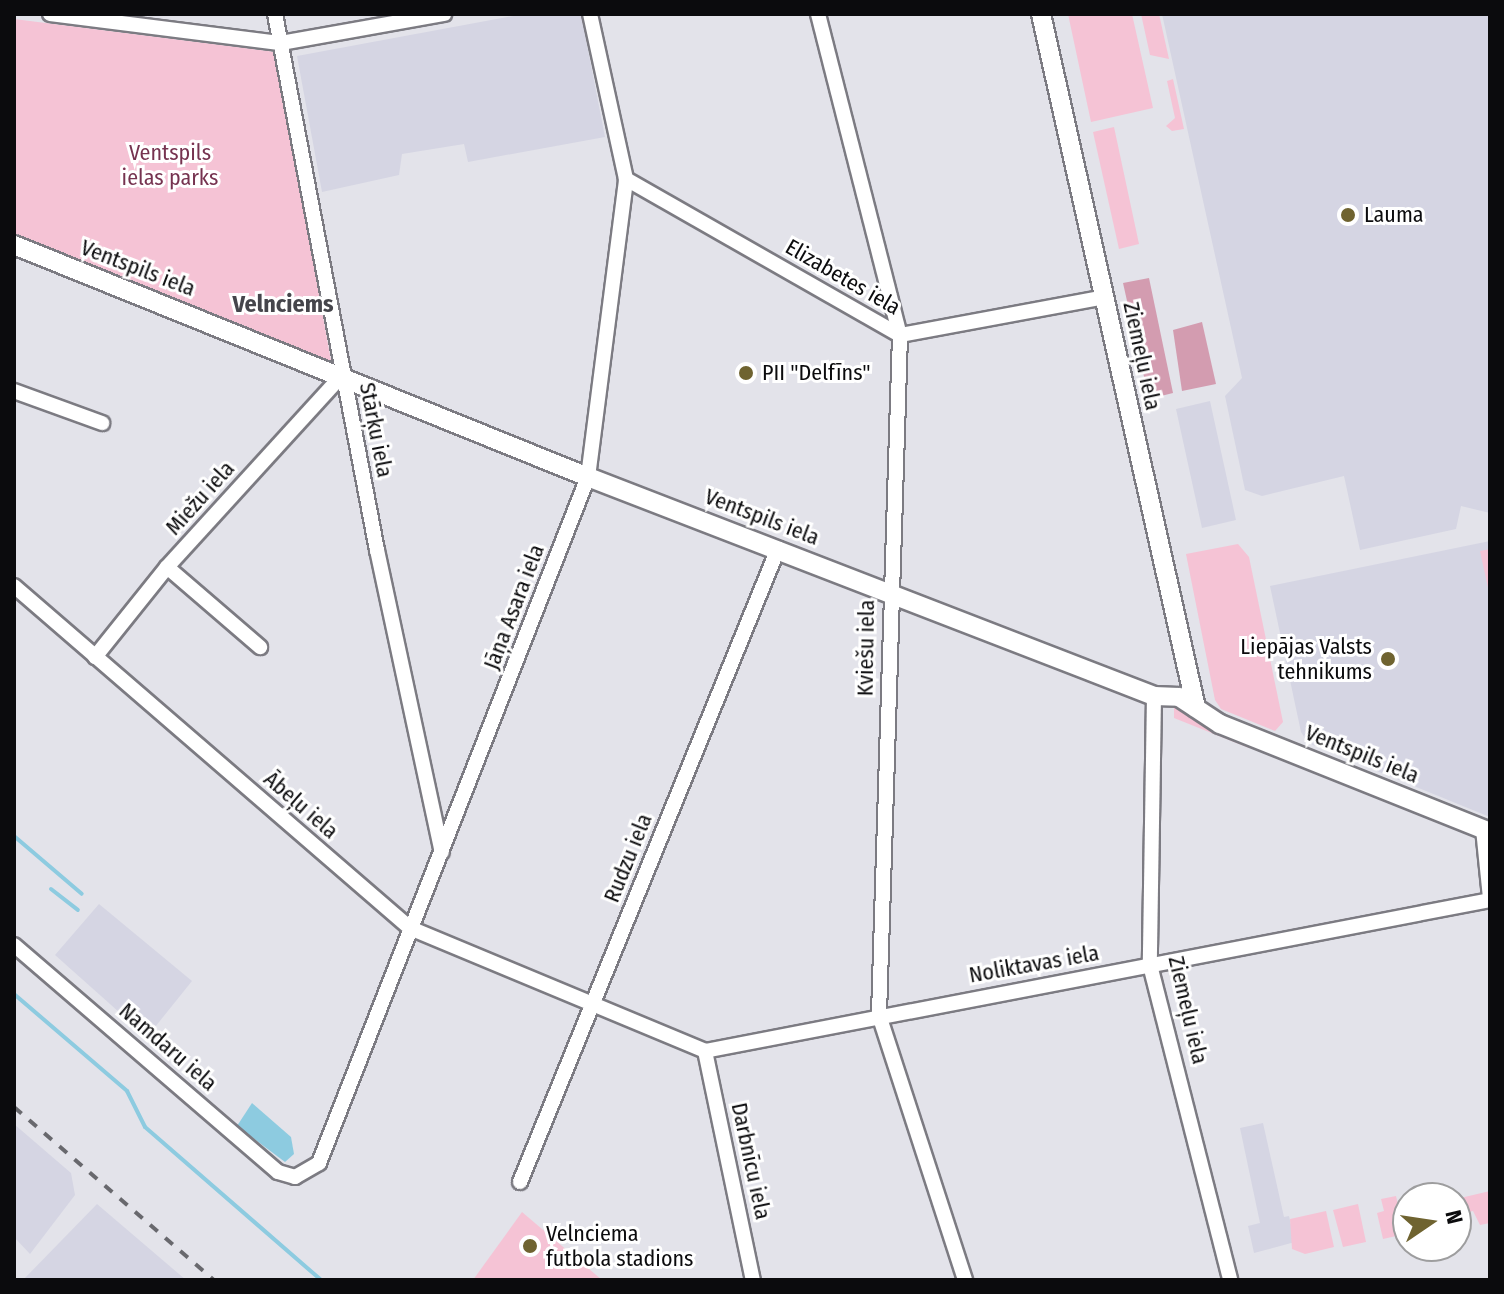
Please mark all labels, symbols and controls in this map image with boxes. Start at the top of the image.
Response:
park label: Ventspils ielas parks [122,139,218,190]
place label: Lauma [1364,202,1424,228]
marker: Lauma [1339,206,1357,224]
street label: Elizabetes iela [781,233,905,321]
street label: Ventspils iela [77,234,199,302]
district label: Velnciems [233,291,333,319]
street label: Ziemeļu iela [1118,299,1166,413]
place label: PII "Delfīns" [762,360,871,386]
marker: PII "Delfīns" [737,364,755,382]
street label: Stārķu iela [354,380,398,480]
street label: Miežu iela [160,456,240,540]
street label: Ventspils iela [701,483,823,551]
street label: Jāņa Asara iela [478,541,550,673]
street label: Kviešu iela [852,599,880,697]
place label: Liepājas Valsts tehnikums [1240,633,1372,684]
marker: Liepājas Valsts tehnikums [1379,650,1397,668]
street label: Ventspils iela [1301,719,1423,789]
street label: Ābeļu iela [259,766,343,844]
street label: Rudzu iela [598,810,658,906]
street label: Noliktavas iela [967,940,1101,988]
street label: Ziemeļu iela [1163,953,1213,1067]
street label: Namdaru iela [114,997,222,1097]
street label: Darbnīcu iela [726,1100,776,1222]
north arrow [1392,1182,1472,1262]
text: N [1439,1207,1469,1226]
place label: Velnciema futbola stadions [546,1220,693,1272]
marker: Velnciema futbola stadions [521,1237,539,1255]

